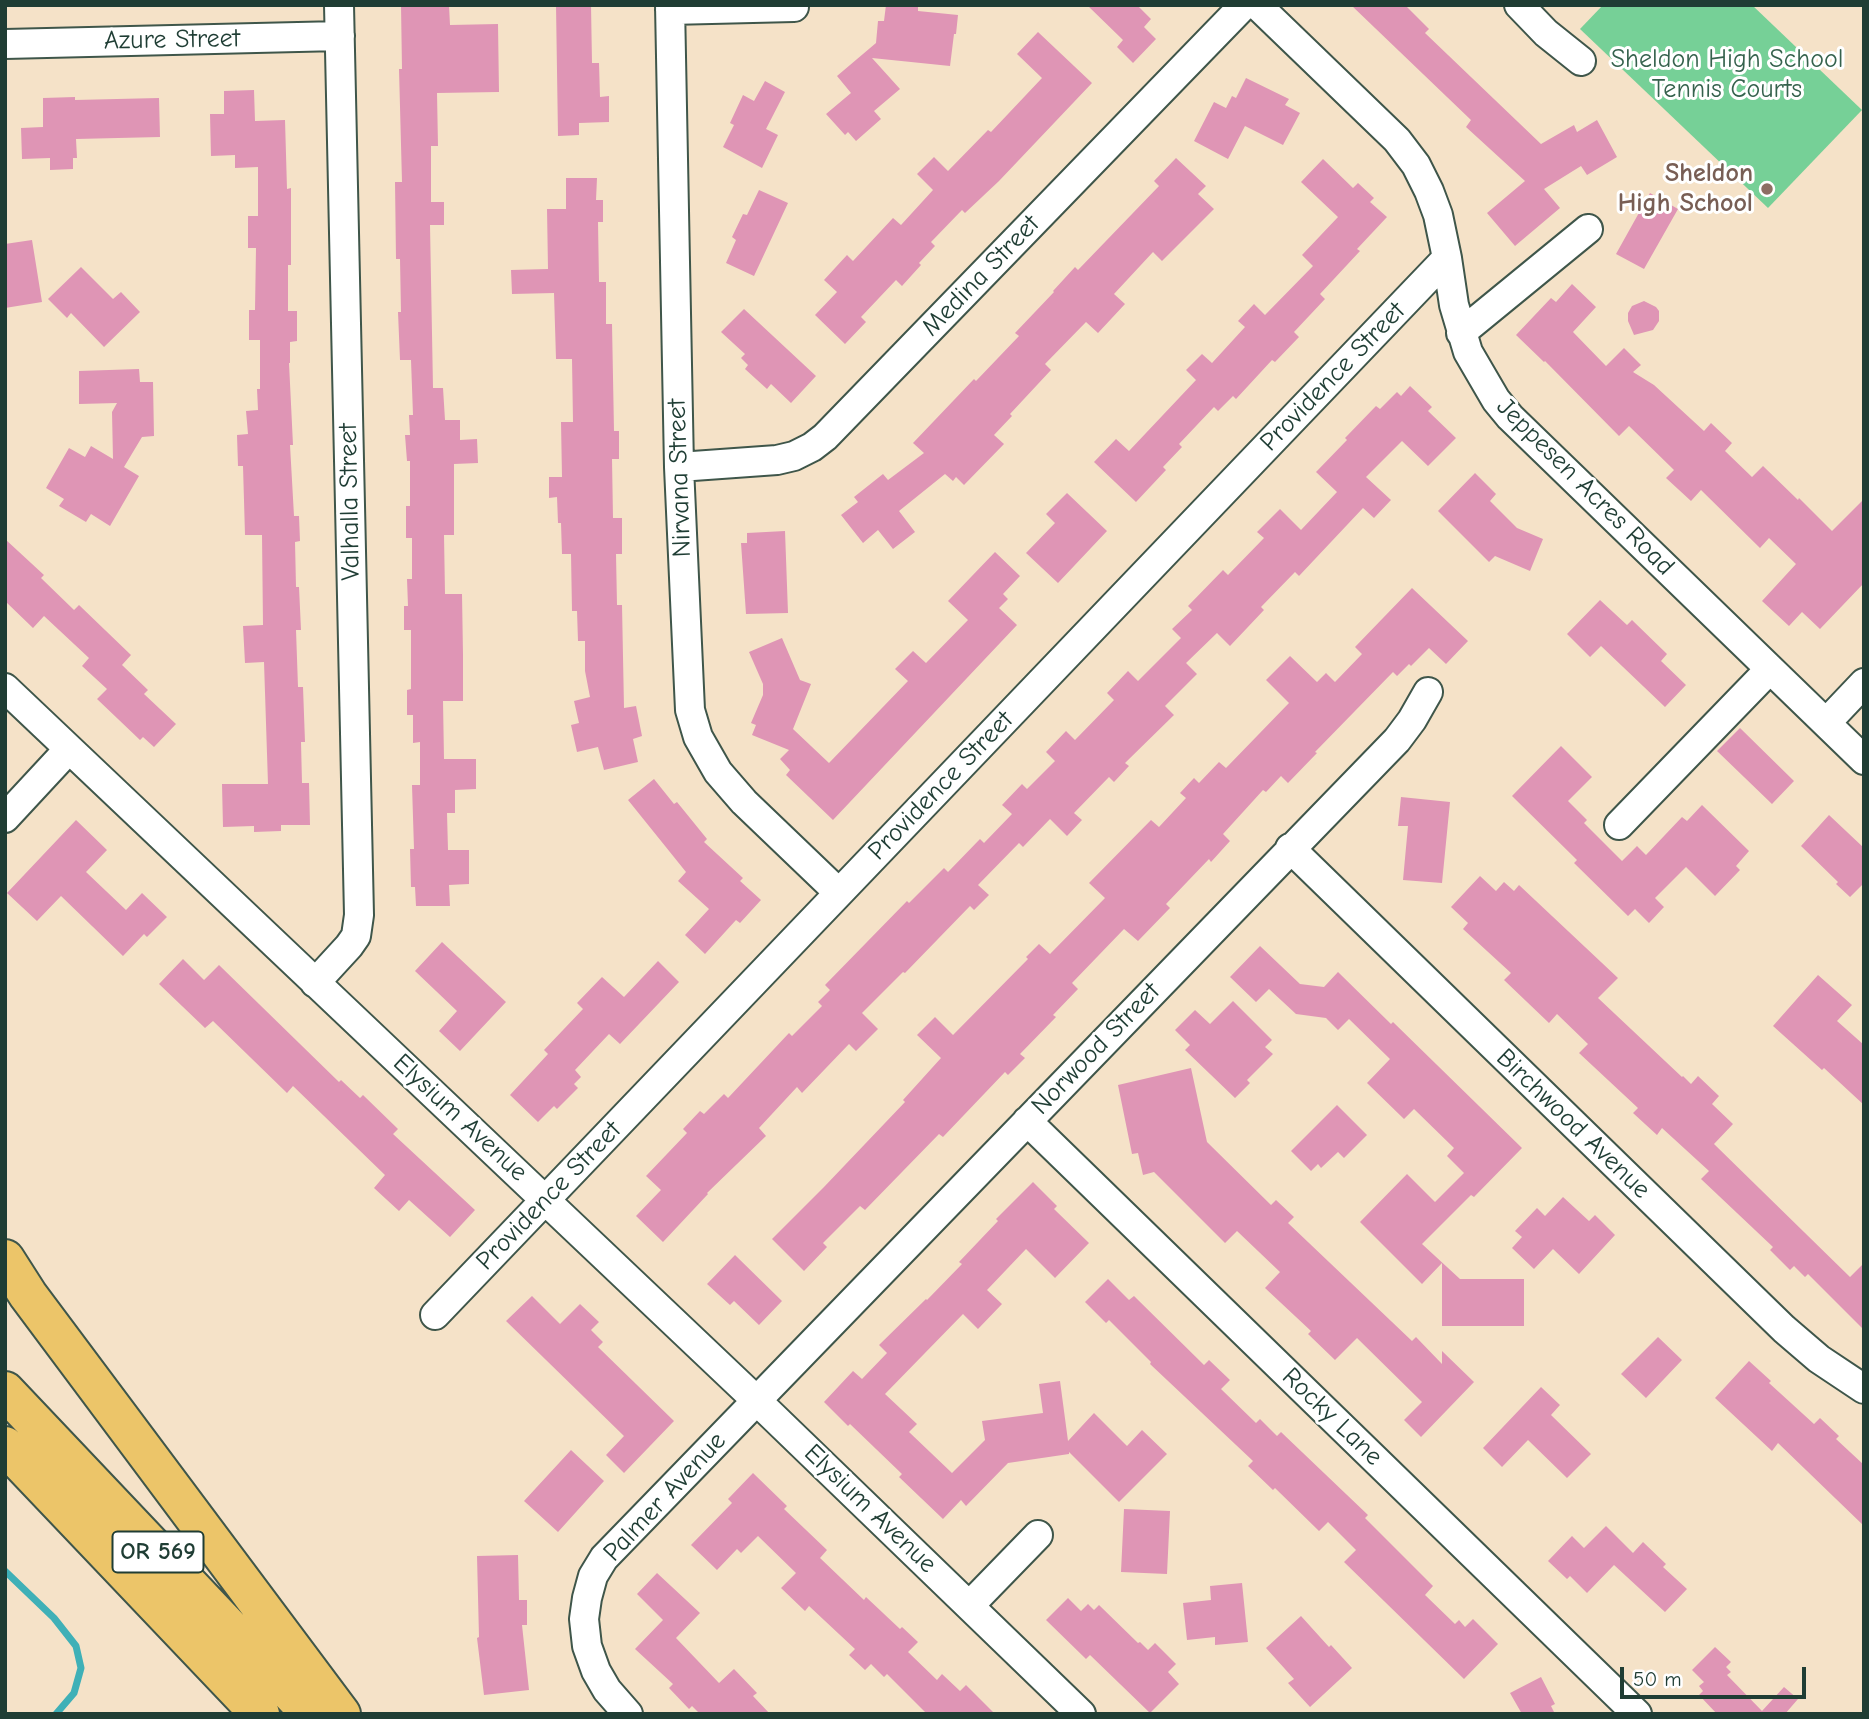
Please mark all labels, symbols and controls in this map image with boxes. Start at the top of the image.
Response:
street label: Azure Street [104,23,240,57]
park label: Sheldon High School Tennis Courts [1611,44,1843,106]
place label: Sheldon High School [1618,158,1753,220]
marker: Sheldon High School [1759,181,1775,197]
street label: Medina Street [916,209,1046,343]
street label: Providence Street [1254,296,1412,458]
street label: Jeppesen Acres Road [1490,392,1680,582]
street label: Nirvana Street [662,398,698,558]
street label: Valhalla Street [333,423,367,581]
street label: Providence Street [862,705,1020,867]
street label: Norwood Street [1025,977,1167,1121]
street label: Birchwood Avenue [1489,1043,1657,1205]
street label: Elysium Avenue [386,1048,534,1188]
street label: Providence Street [470,1115,628,1277]
street label: Rocky Lane [1275,1361,1389,1473]
street label: Palmer Avenue [597,1426,733,1568]
street label: Elysium Avenue [797,1438,943,1580]
road number: OR 569 [113,1532,204,1572]
scale bar [1624,1652,1810,1696]
text: 50 m [1633,1667,1682,1691]

